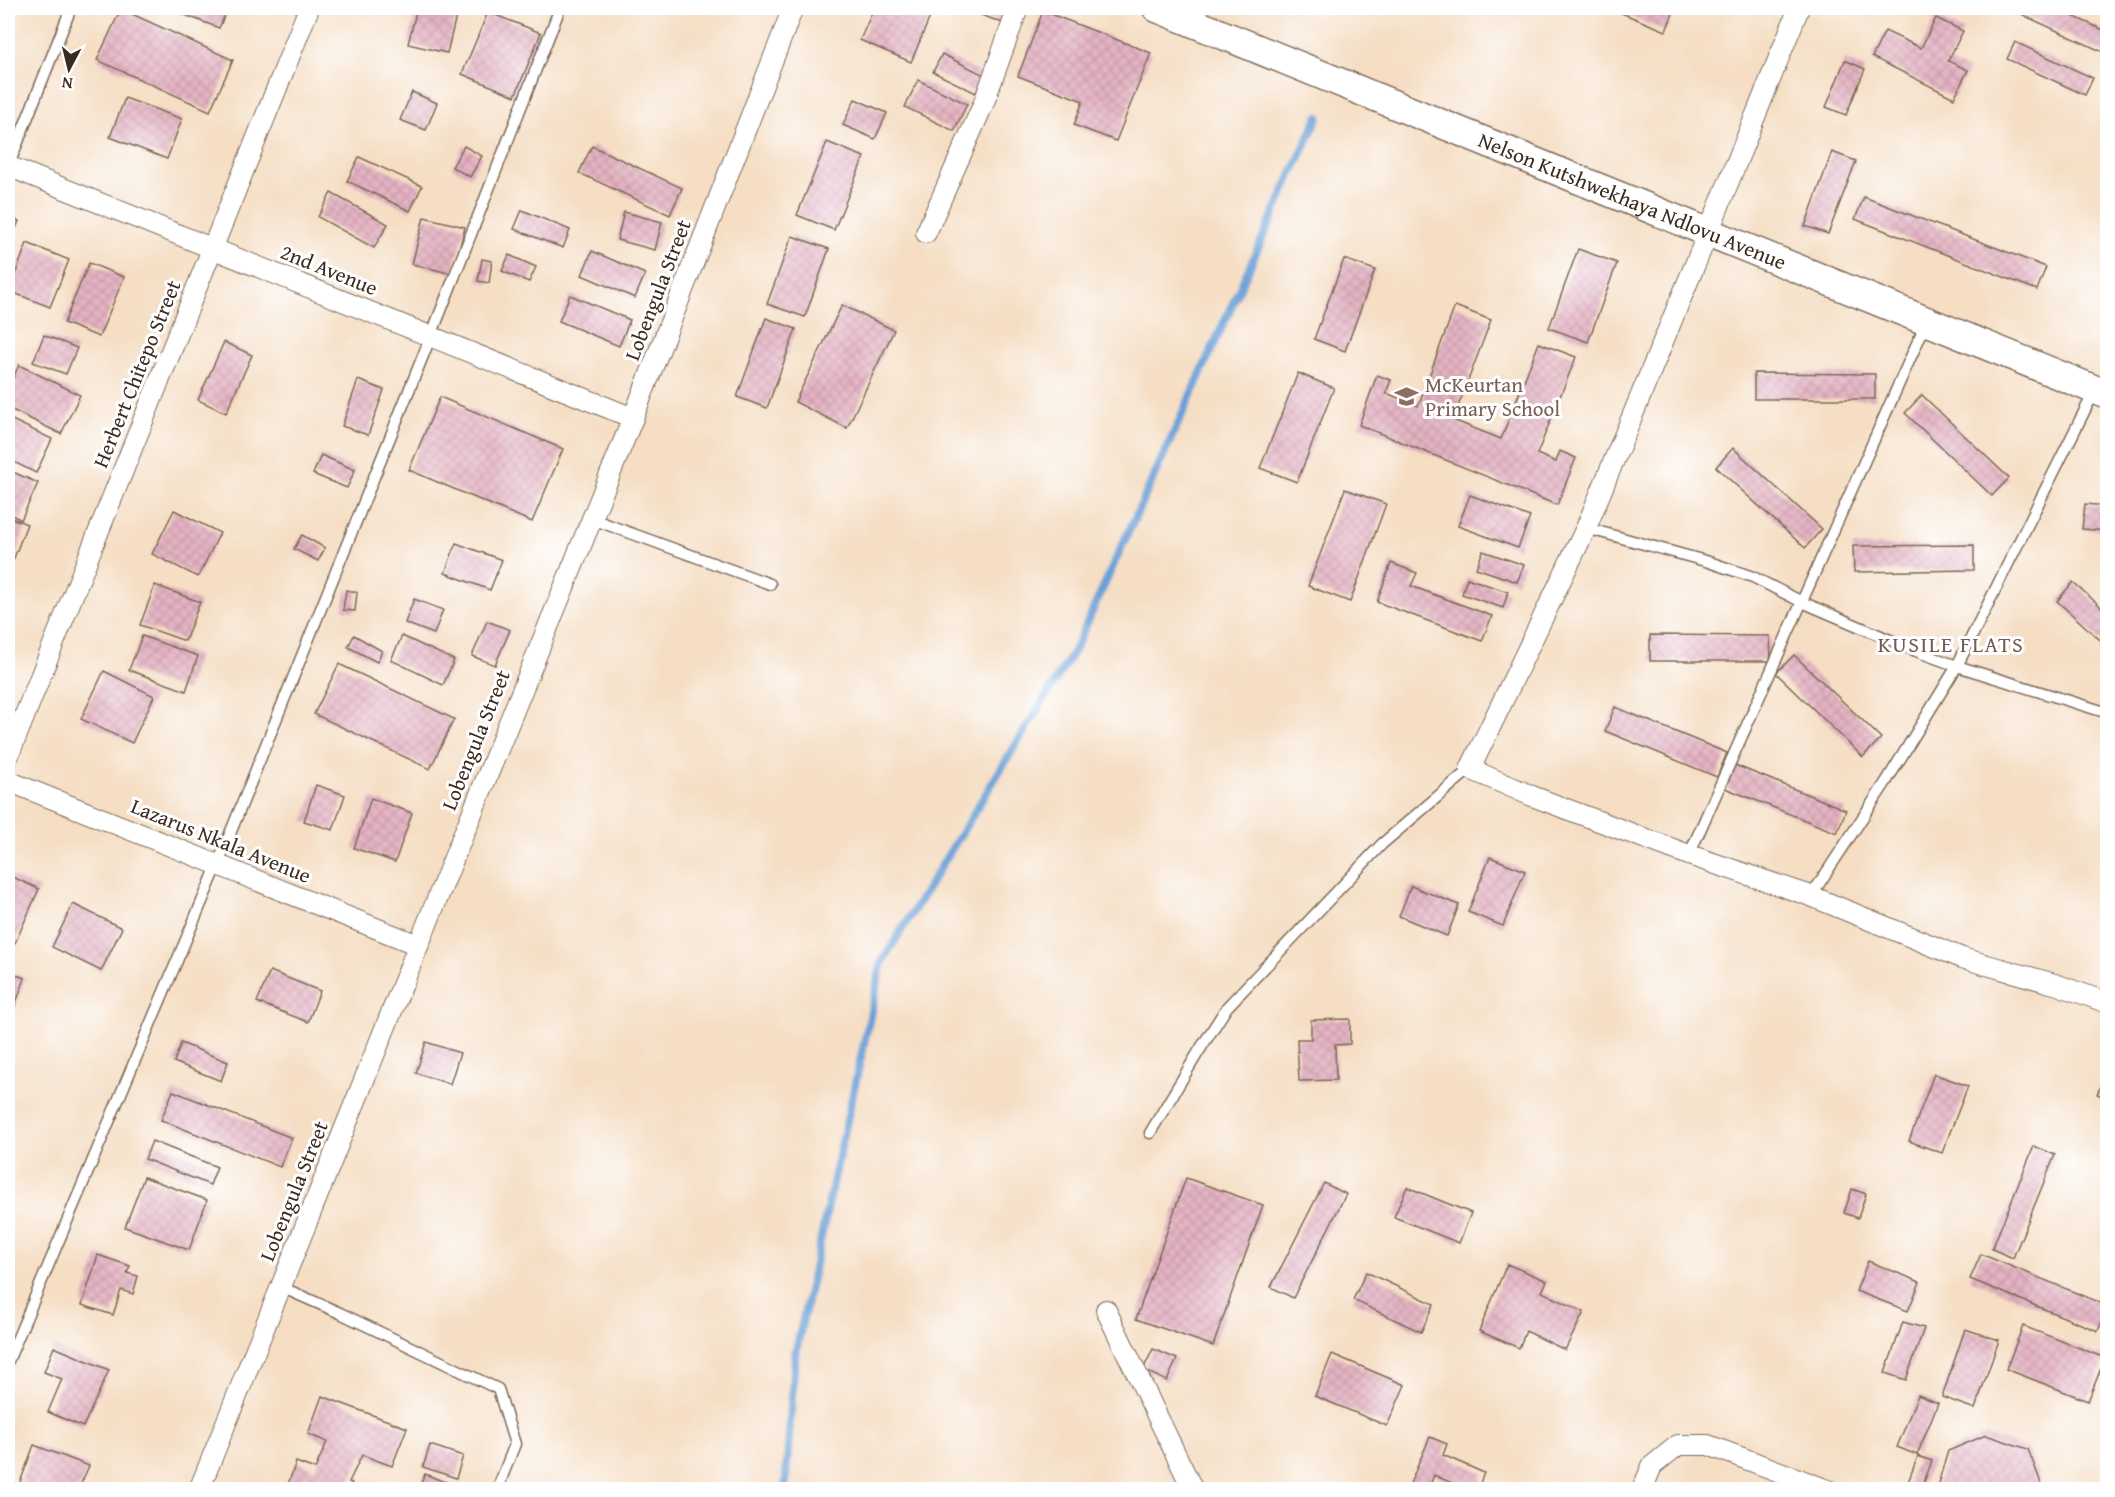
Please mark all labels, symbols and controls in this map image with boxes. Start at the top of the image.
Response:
north arrow [39,39,99,99]
text: N [60,71,74,96]
street label: Nelson Kutshwekhaya Ndlovu Avenue [1474,124,1791,278]
street label: Lobengula Street [616,214,699,365]
street label: 2nd Avenue [276,236,383,303]
street label: Herbert Chitepo Street [85,275,189,472]
place label: McKeurtan Primary School [1425,369,1560,424]
school or university icon: McKeurtan Primary School [1394,384,1420,410]
district label: KUSILE FLATS [1878,628,2024,660]
street label: Lobengula Street [433,664,518,815]
street label: Lazarus Nkala Avenue [127,790,316,891]
street label: Lobengula Street [251,1115,336,1266]

